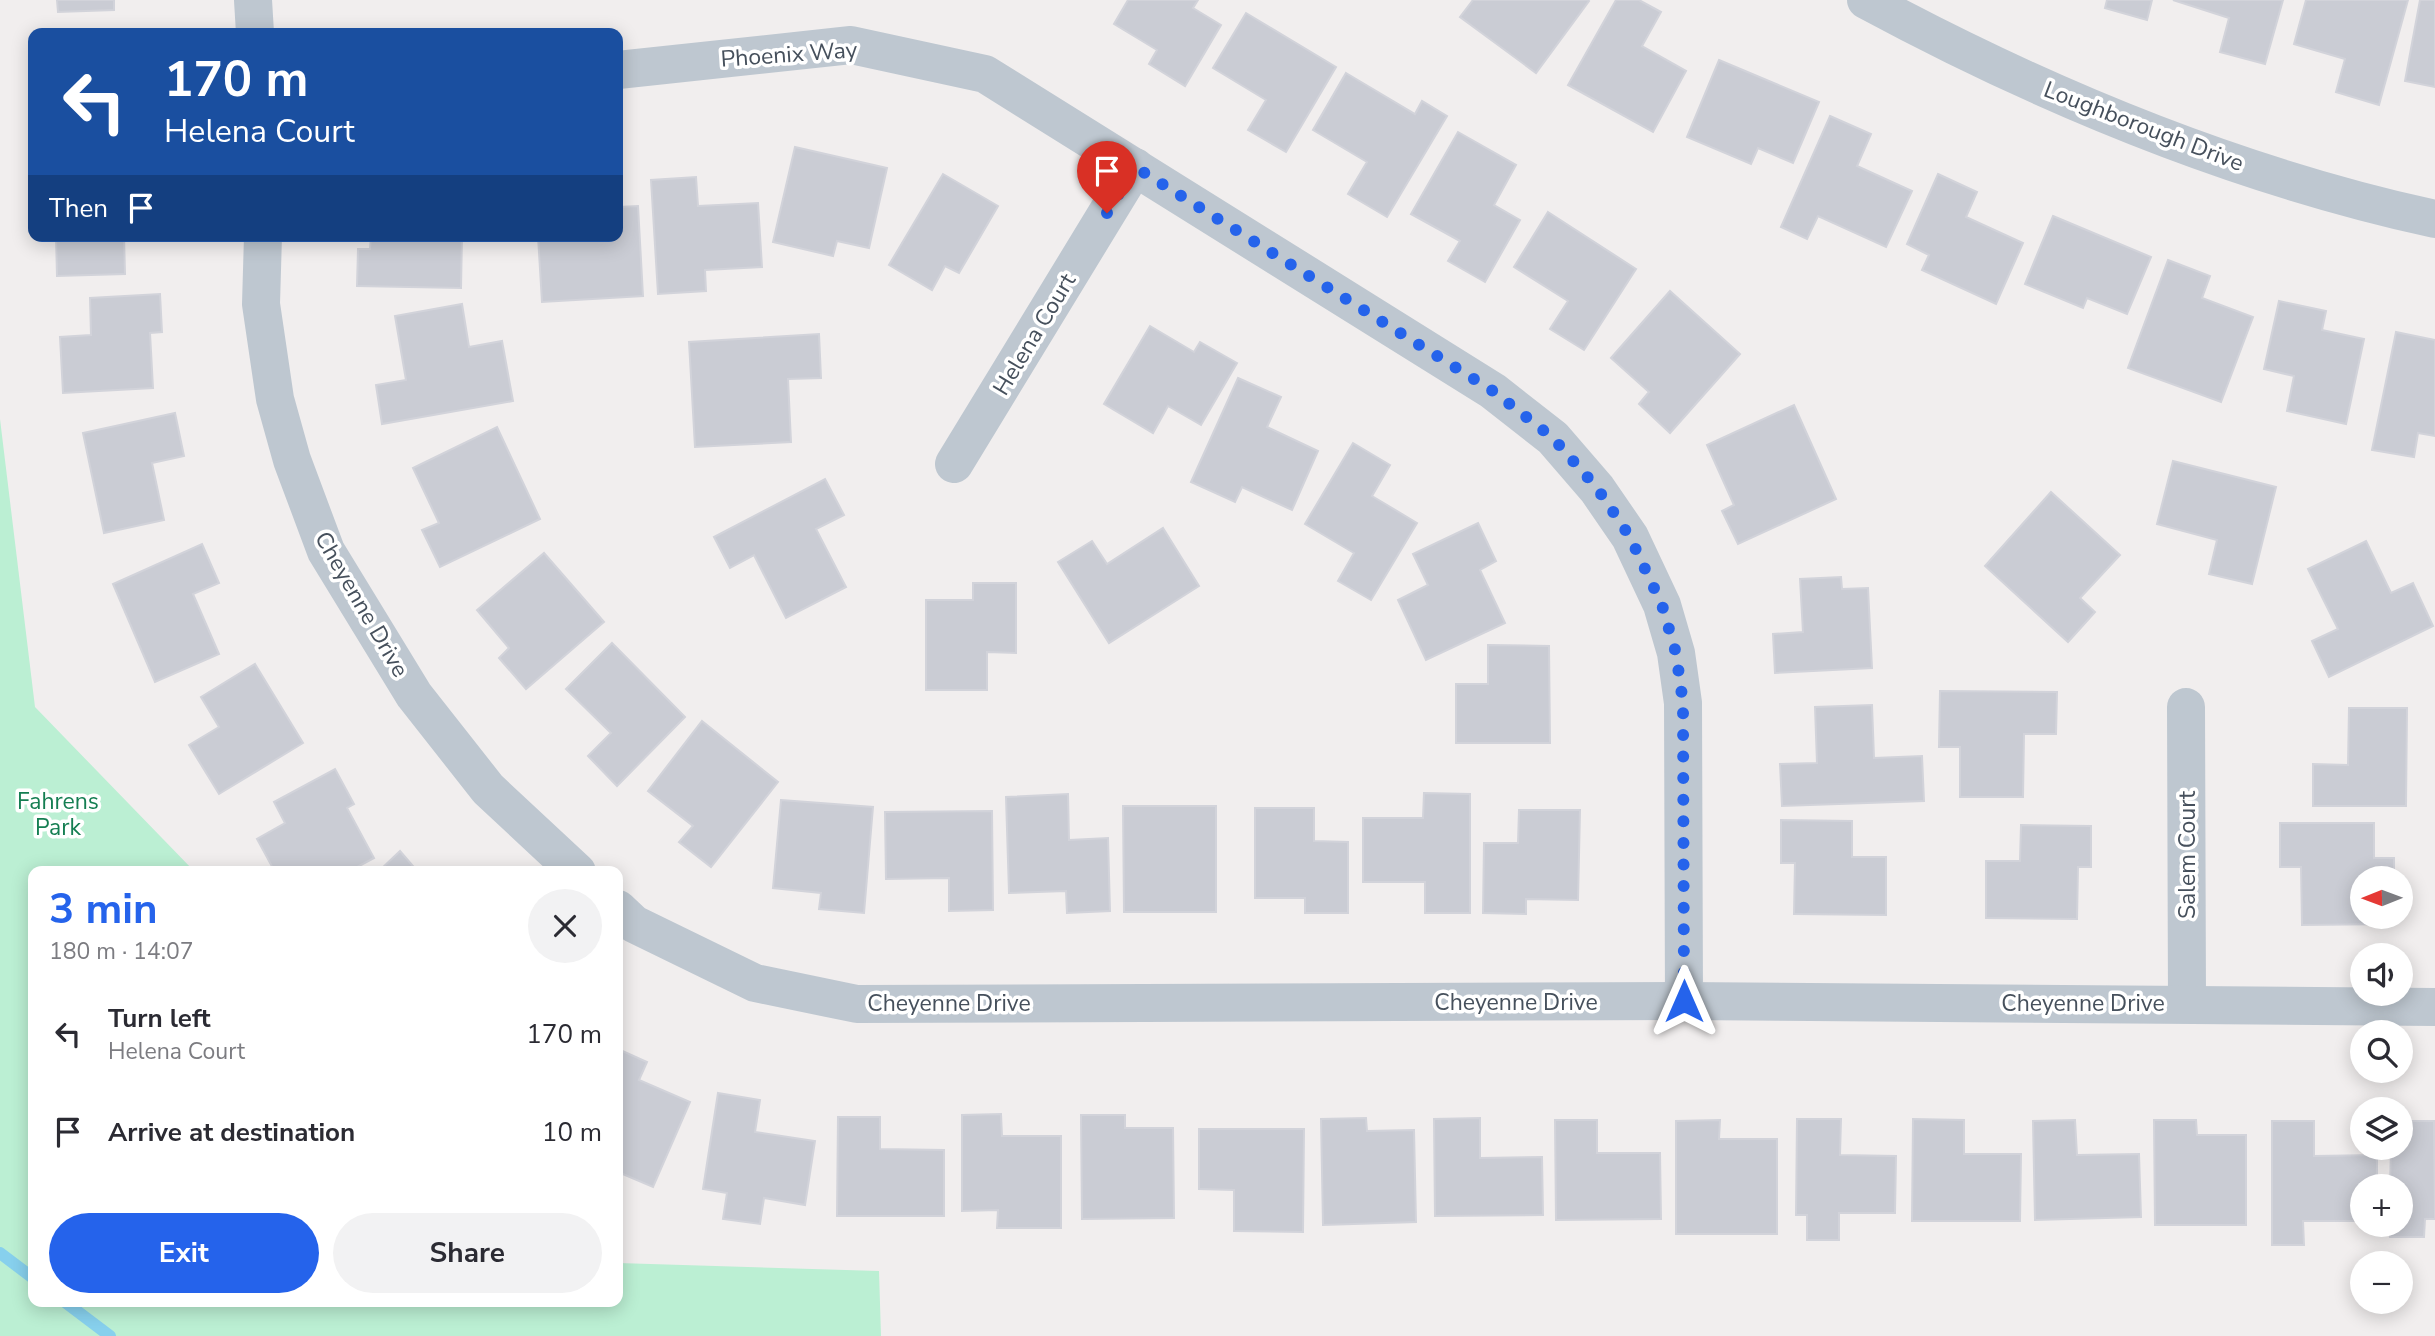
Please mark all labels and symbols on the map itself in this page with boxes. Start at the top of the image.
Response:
street label: Phoenix Way [720,34,859,75]
street label: Loughborough Drive [2039,74,2248,179]
pin [1077,141,1137,213]
street label: Helena Court [986,267,1084,401]
street label: Cheyenne Drive [307,526,416,683]
park label: Fahrens Park [17,786,99,843]
street label: Salem Court [2172,790,2203,919]
north arrow [2350,866,2413,929]
position arrow [1647,964,1721,1038]
street label: Cheyenne Drive [1434,987,1598,1018]
street label: Cheyenne Drive [867,988,1031,1019]
street label: Cheyenne Drive [2001,988,2165,1019]

